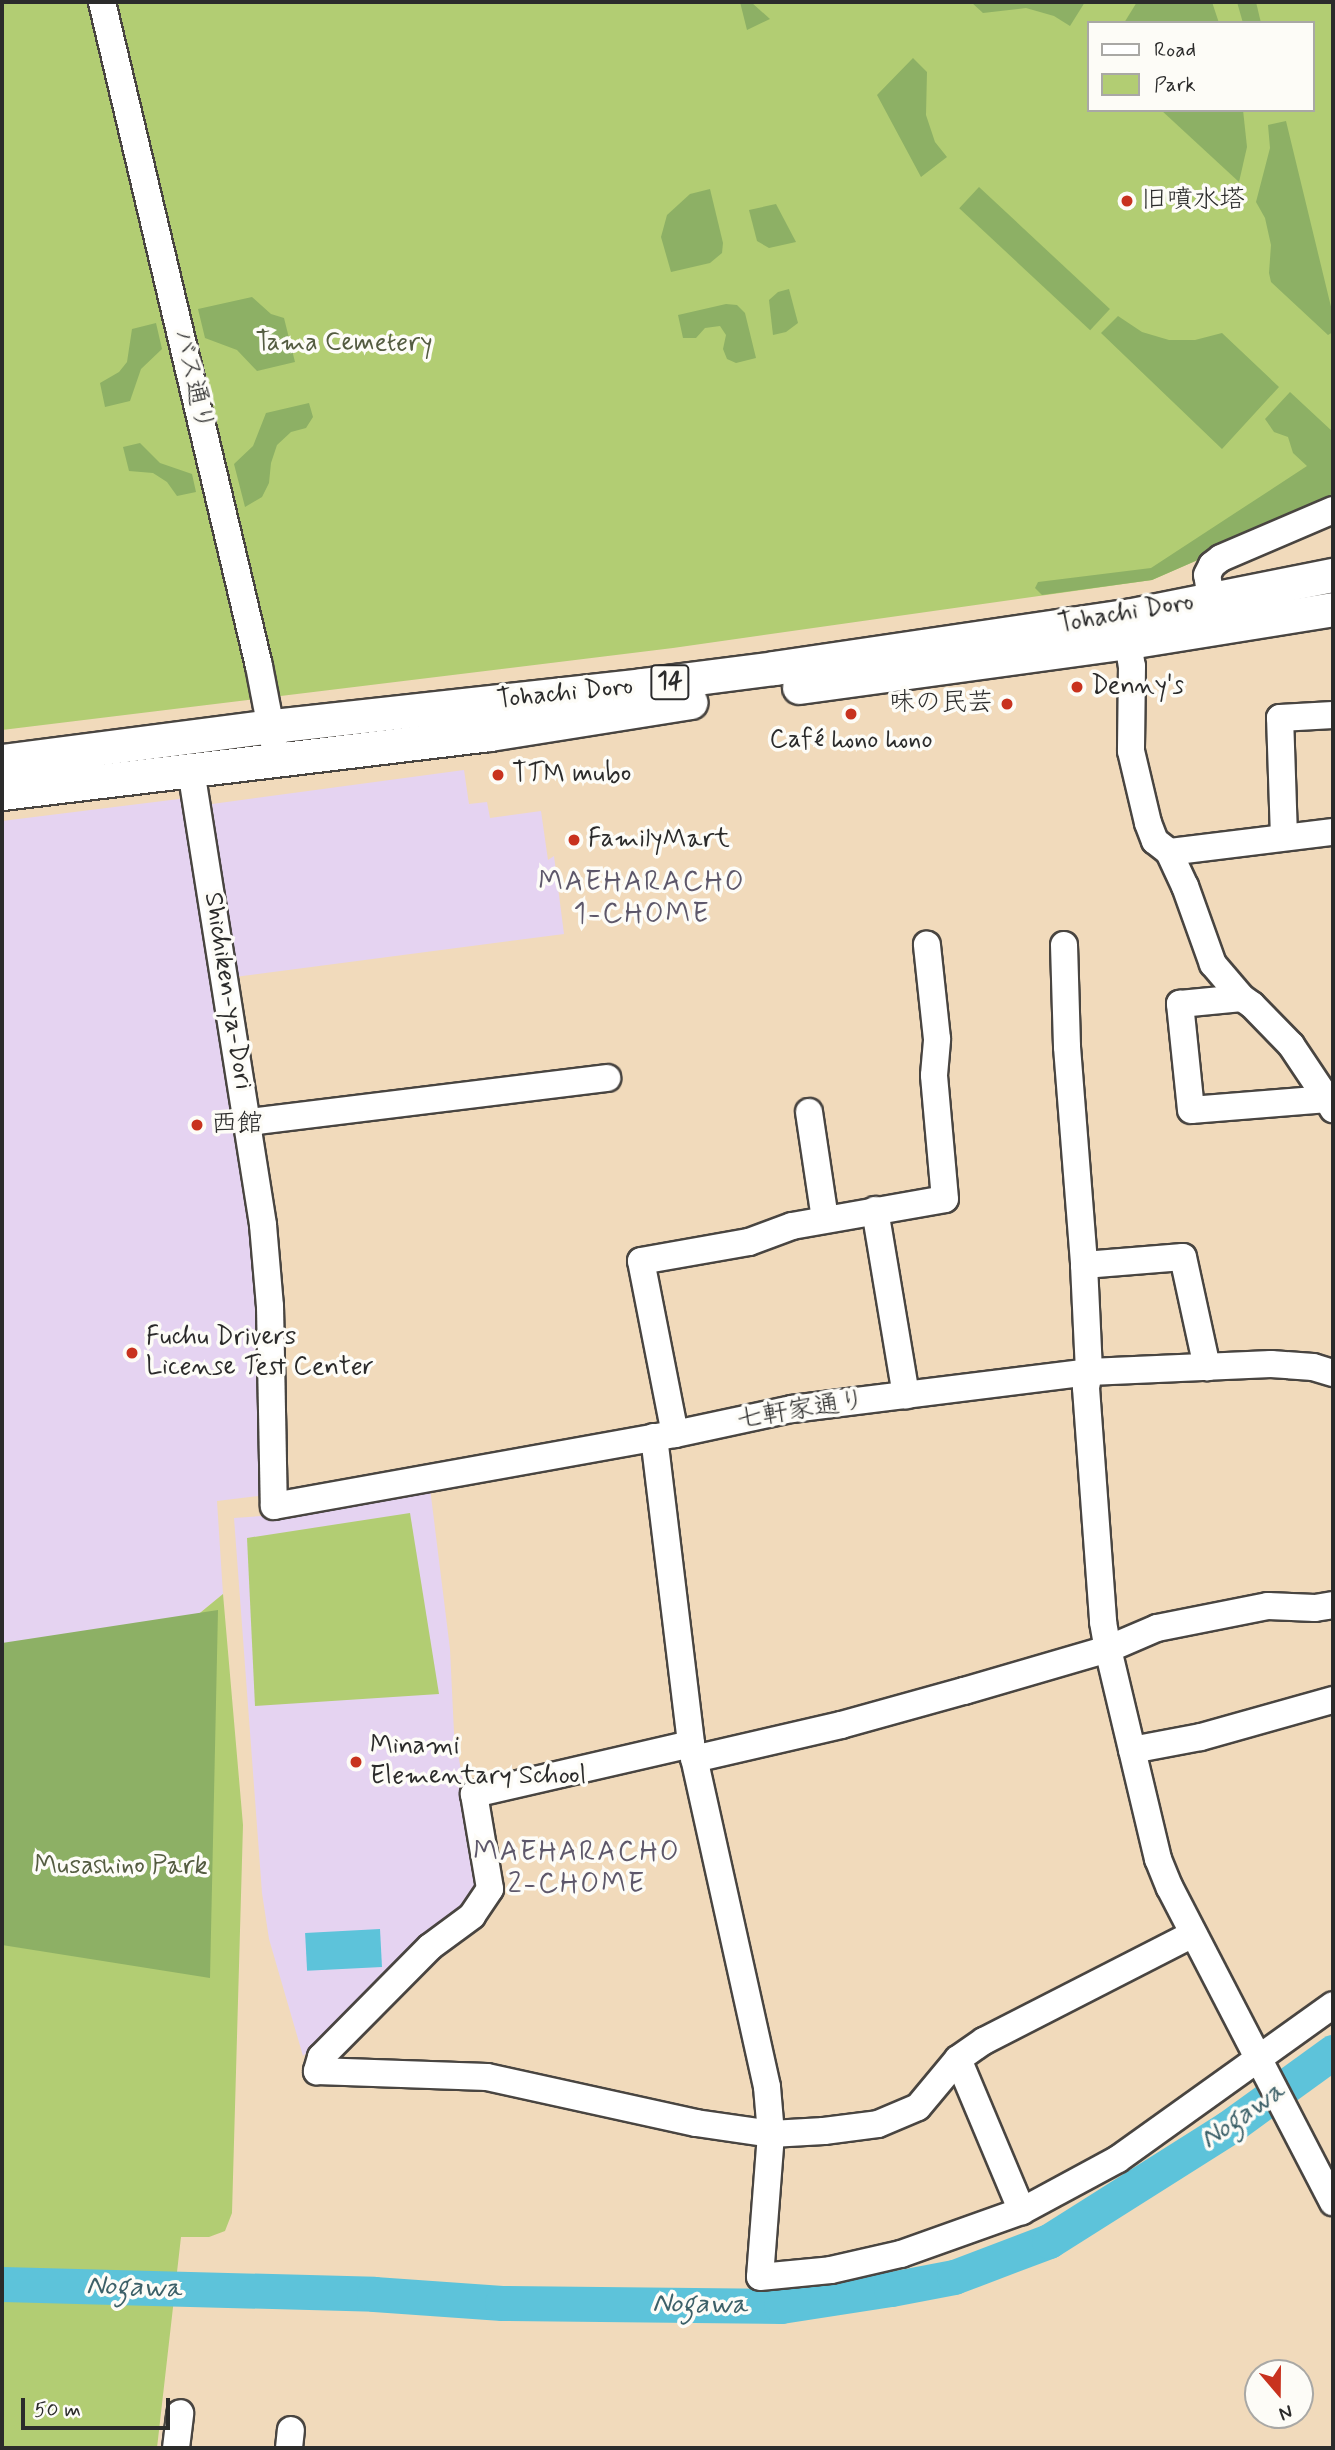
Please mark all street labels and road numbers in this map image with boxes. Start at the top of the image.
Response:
street label: バス通り [165,326,219,434]
street label: Tohachi Doro [1056,587,1196,641]
road number: 14 [649,662,691,702]
street label: Tohachi Doro [495,671,635,717]
street label: Shichiken-ya-Dori [196,890,258,1092]
street label: 七軒家通り [734,1385,868,1437]

